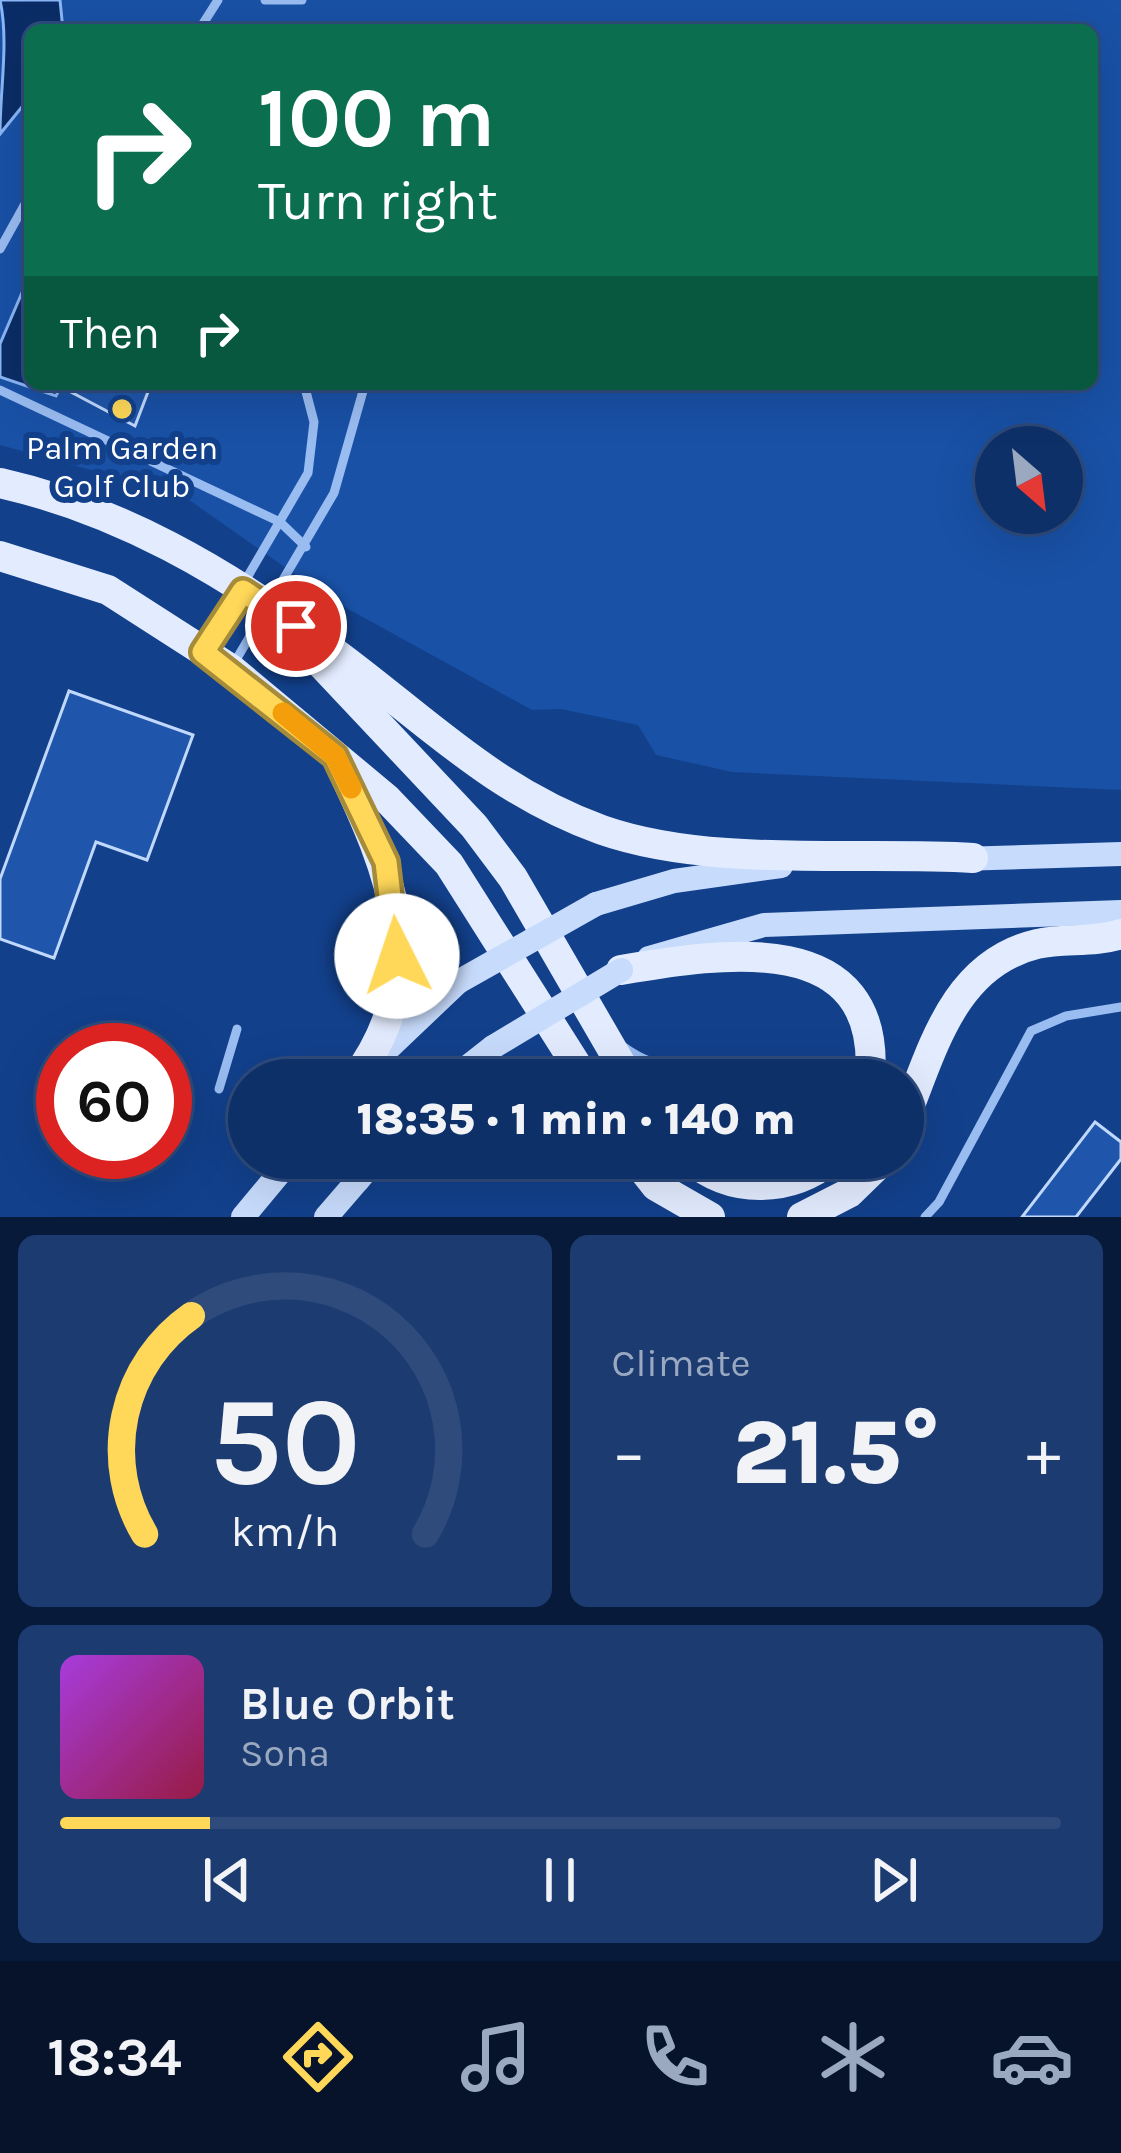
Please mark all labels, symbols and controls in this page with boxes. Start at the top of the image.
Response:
text: 100 m [258,69,495,167]
icon: right [60,72,216,228]
text: Turn right [258,169,498,233]
icon: right [184,300,250,366]
text: Then [60,307,160,359]
marker: Palm Garden Golf Club [109,396,135,422]
north arrow [975,426,1083,534]
map controls [975,426,1083,534]
place label: Palm Garden Golf Club [26,429,218,505]
pin [245,575,347,677]
icon: arrive [263,593,329,659]
position arrow [334,893,460,1019]
speed limit sign: 60 [36,1023,192,1179]
text: 18:35 · 1 min · 140 m [356,1093,796,1145]
text: Climate [612,1340,751,1386]
text: 50 [209,1369,361,1514]
text: 21.5° [732,1400,940,1506]
text: − [612,1414,646,1492]
text: + [1026,1414,1061,1492]
text: km/h [230,1507,339,1557]
text: Blue Orbit [240,1678,455,1730]
text: Sona [240,1730,330,1776]
icon: previous [194,1847,260,1913]
icon: pause [527,1847,593,1913]
icon: next [861,1847,927,1913]
icon: directions [276,2015,360,2099]
icon: music [454,2015,538,2099]
icon: phone [633,2015,717,2099]
icon: climate [811,2015,895,2099]
icon: car [990,2015,1074,2099]
text: 18:34 [47,2025,182,2089]

